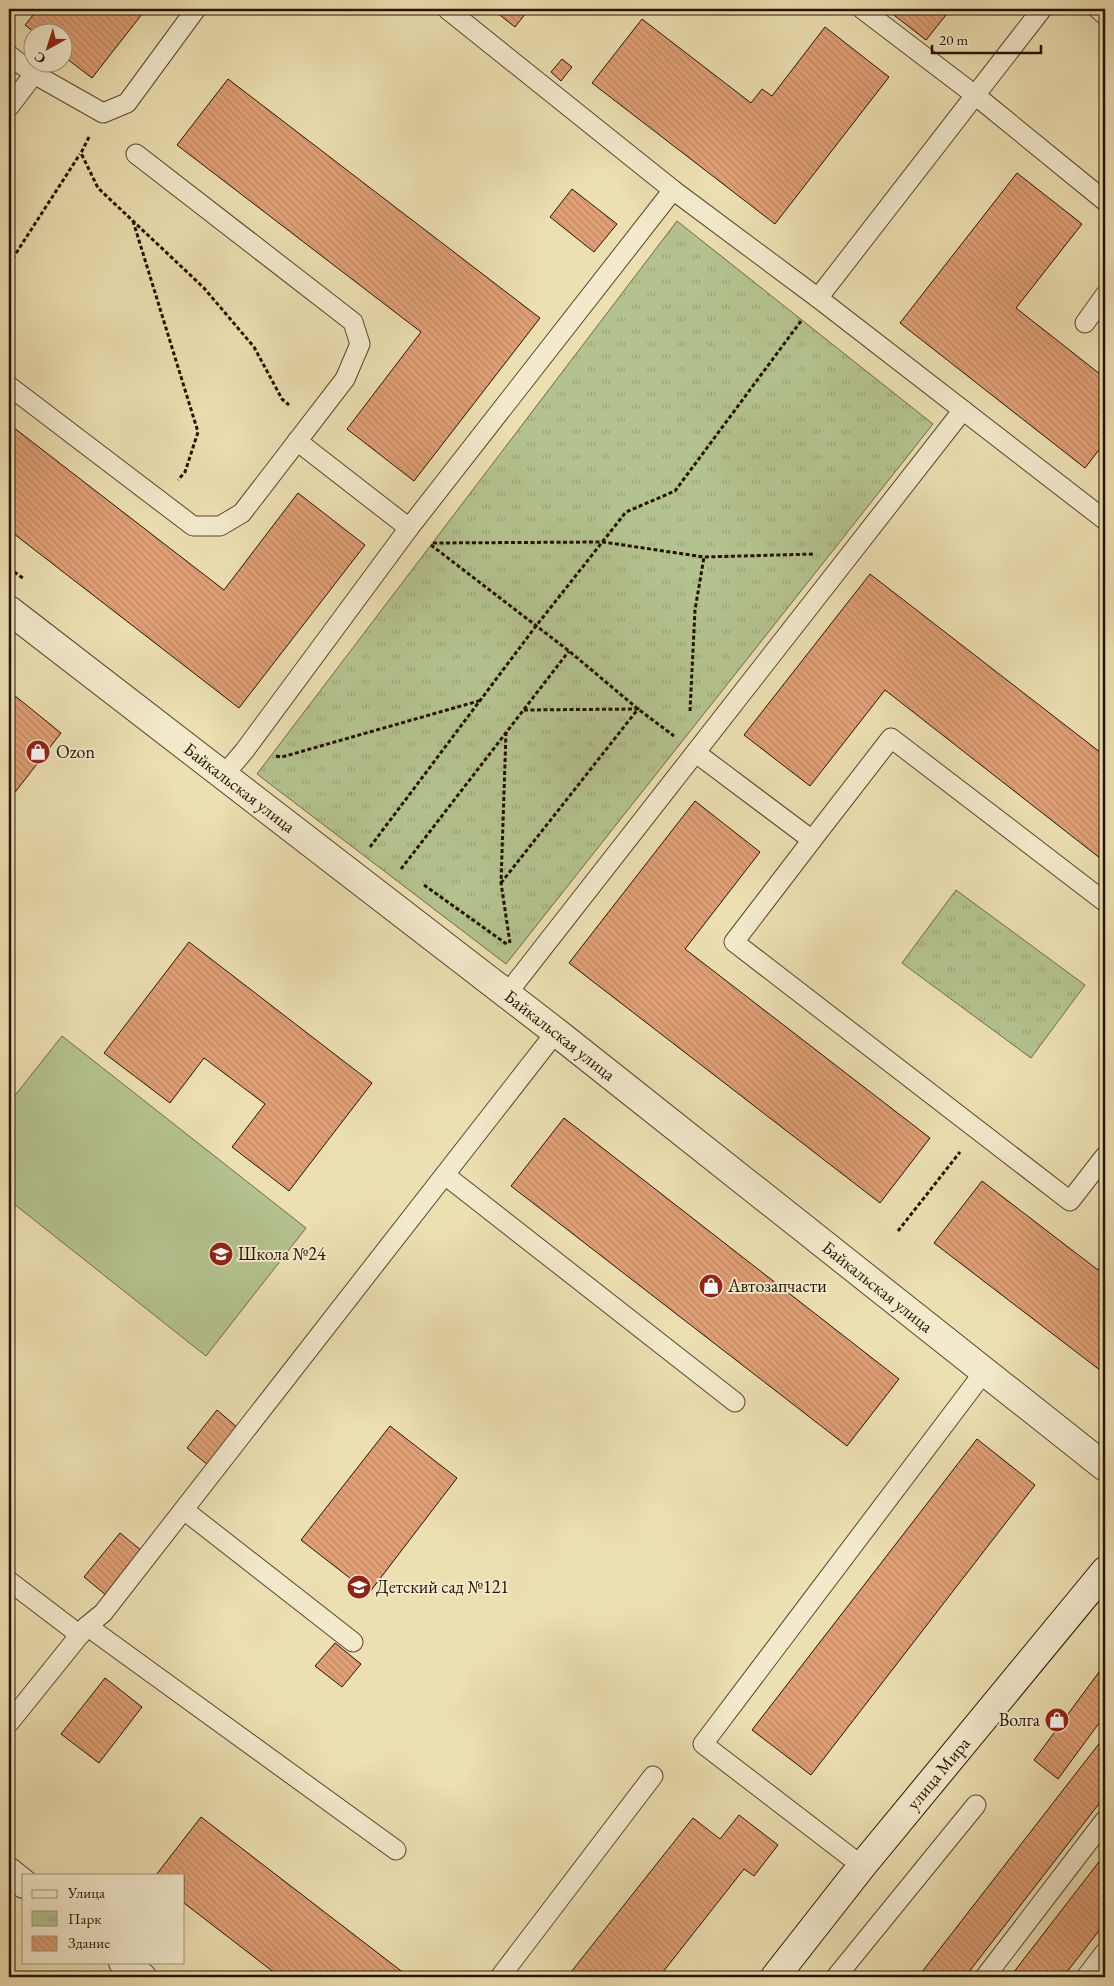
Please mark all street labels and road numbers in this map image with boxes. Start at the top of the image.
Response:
street label: Байкальская улица [179,737,301,838]
street label: Байкальская улица [500,984,621,1086]
street label: Байкальская улица [818,1235,938,1338]
street label: улица Мира [901,1731,975,1814]

